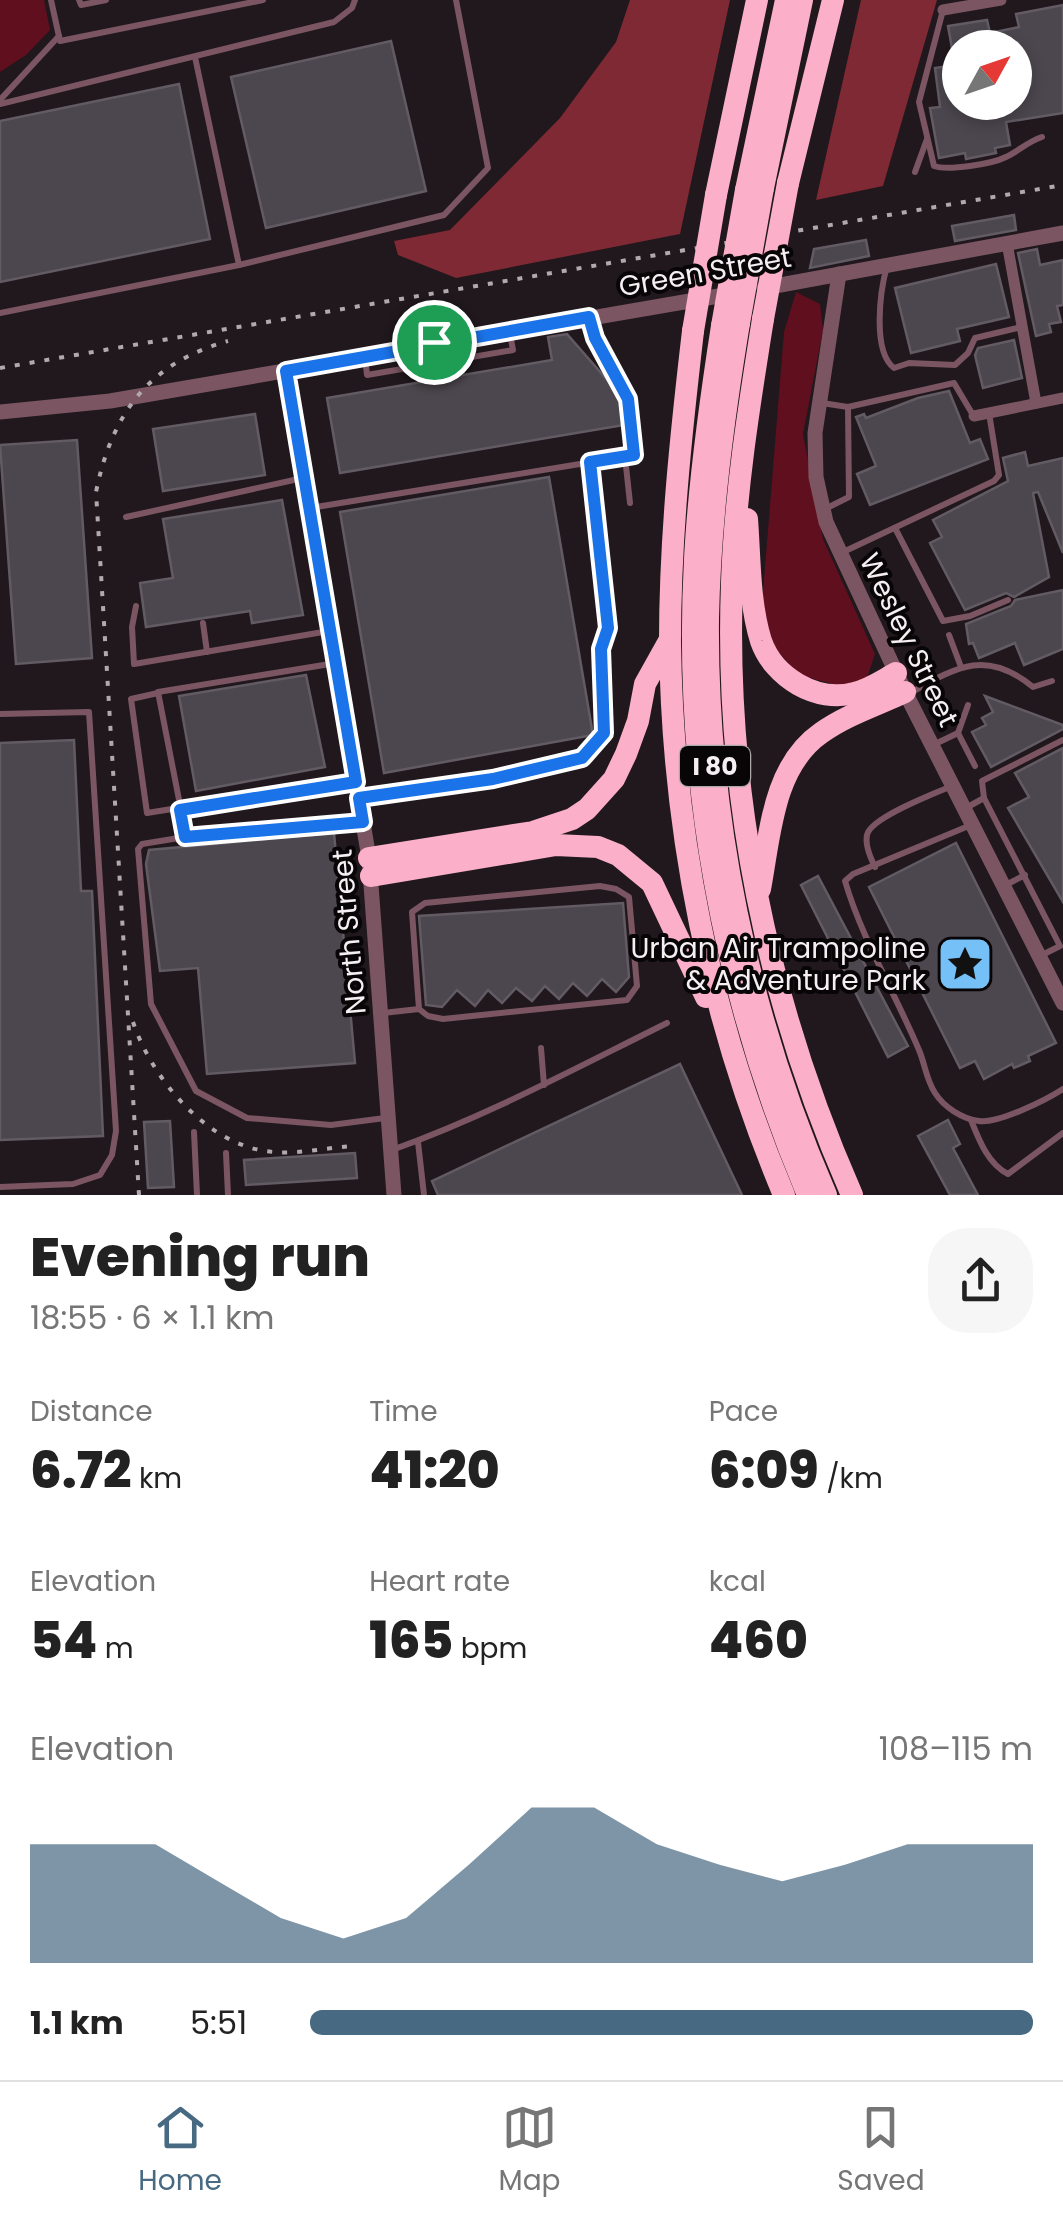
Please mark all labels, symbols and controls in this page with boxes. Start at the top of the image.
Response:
north arrow [942,30,1032,120]
map controls [942,30,1032,120]
street label: Green Street [616,238,794,306]
pin [392,300,477,385]
icon: arrive [407,315,462,370]
street label: Wesley Street [850,547,968,733]
road number: I 80 [680,746,750,786]
street label: North Street [322,848,376,1016]
place label: Urban Air Trampoline & Adventure Park [630,929,927,1000]
place icon: Urban Air Trampoline & Adventure Park [935,934,995,994]
text: Evening run [30,1218,370,1295]
button: share [928,1228,1033,1333]
text: 18:55 · 6 × 1.1 km [30,1295,274,1340]
text: Distance [30,1392,153,1431]
text: Time [369,1392,438,1431]
text: Pace [709,1392,778,1431]
text: 6.72 [30,1435,131,1506]
text: 41:20 [369,1435,500,1506]
text: 6:09 [709,1435,819,1506]
text: km [131,1459,182,1498]
text: /km [819,1459,883,1498]
text: Elevation [30,1562,156,1601]
text: Heart rate [369,1562,510,1601]
text: kcal [709,1562,766,1601]
text: 54 [30,1605,97,1676]
text: 165 [369,1605,453,1676]
text: 460 [709,1605,808,1676]
text: m [97,1629,134,1668]
text: bpm [453,1629,527,1668]
text: Elevation [30,1726,174,1771]
text: 108–115 m [879,1726,1033,1771]
text: 1.1 km [30,2000,124,2045]
text: 5:51 [190,2000,247,2045]
tab: Home [138,2100,222,2202]
tab: Map [499,2100,561,2202]
tab: Saved [837,2100,925,2202]

